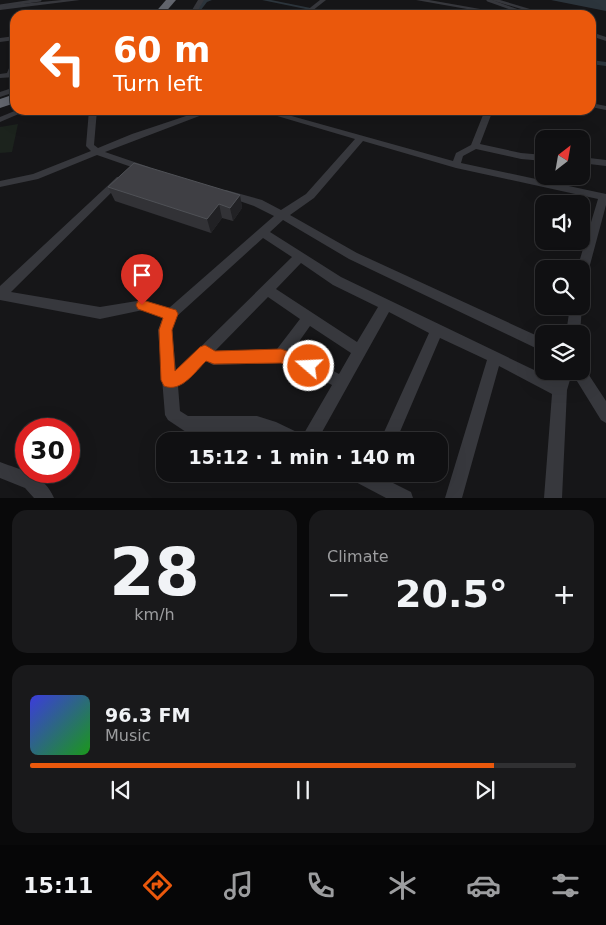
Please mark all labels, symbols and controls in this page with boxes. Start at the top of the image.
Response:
icon: left [30,30,95,95]
text: 60 m [113,30,210,70]
text: Turn left [113,71,202,96]
north arrow [535,130,590,185]
map controls [535,130,590,380]
button: sound [535,195,590,250]
pin [121,254,163,305]
button: search [535,260,590,315]
icon: arrive [128,261,156,289]
button: layers [535,325,590,380]
position arrow [282,339,334,391]
speed limit sign: 30 [15,418,80,483]
text: 15:12 · 1 min · 140 m [188,446,416,468]
text: 28 [109,535,200,610]
text: Climate [327,547,389,566]
text: 20.5° [395,572,508,616]
text: − [327,578,350,611]
text: + [553,578,576,611]
text: km/h [134,605,175,624]
text: 96.3 FM [105,704,190,726]
text: Music [105,726,151,745]
icon: previous [107,776,135,804]
icon: pause [289,776,317,804]
icon: next [471,776,499,804]
icon: directions [140,868,175,903]
icon: music [221,868,256,903]
icon: phone [303,868,338,903]
icon: climate [385,868,420,903]
icon: car [466,868,501,903]
icon: filters [548,868,583,903]
text: 15:11 [23,873,93,898]

